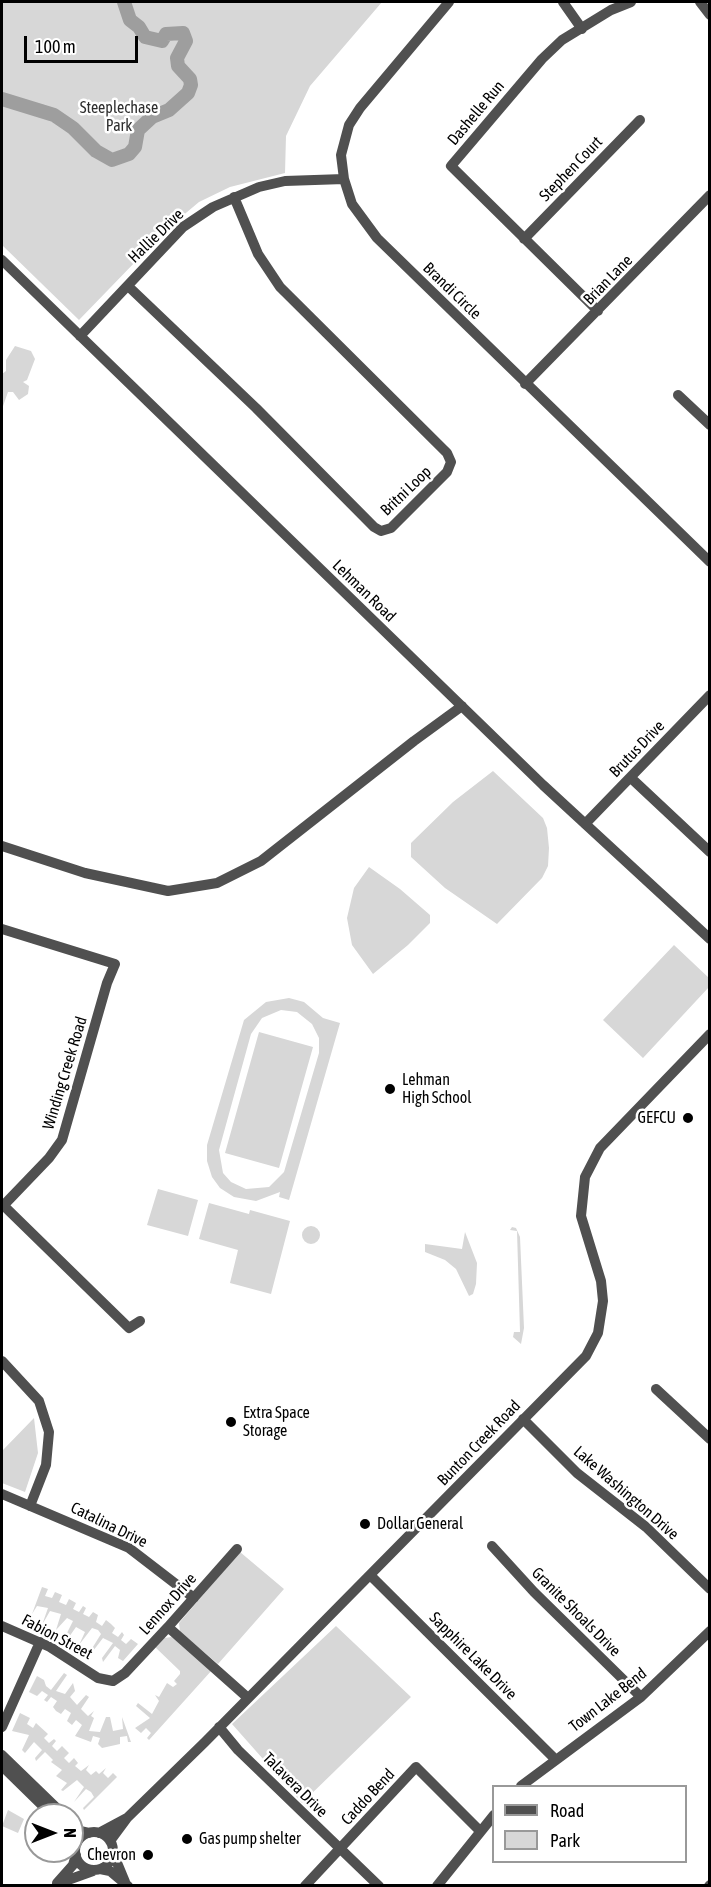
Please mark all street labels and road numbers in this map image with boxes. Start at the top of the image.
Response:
street label: Dashelle Run [443,77,509,149]
street label: Stephen Court [535,133,607,205]
street label: Hallie Drive [124,205,188,267]
street label: Brian Lane [580,251,636,309]
street label: Brandi Circle [419,259,485,323]
street label: Britni Loop [377,462,435,520]
street label: Lehman Road [328,556,400,626]
street label: Brutus Drive [605,717,669,781]
street label: Winding Creek Road [39,1014,91,1132]
street label: Bunton Creek Road [433,1396,525,1490]
street label: Lake Washington Drive [569,1442,683,1544]
street label: Catalina Drive [67,1498,151,1552]
street label: Granite Shoals Drive [527,1563,625,1661]
street label: Lennox Drive [135,1569,201,1639]
street label: Sapphire Lake Drive [425,1608,521,1704]
street label: Fabion Street [18,1610,96,1664]
street label: Town Lake Bend [565,1664,651,1736]
street label: Talavera Drive [259,1749,331,1821]
street label: Caddo Bend [337,1765,399,1829]

